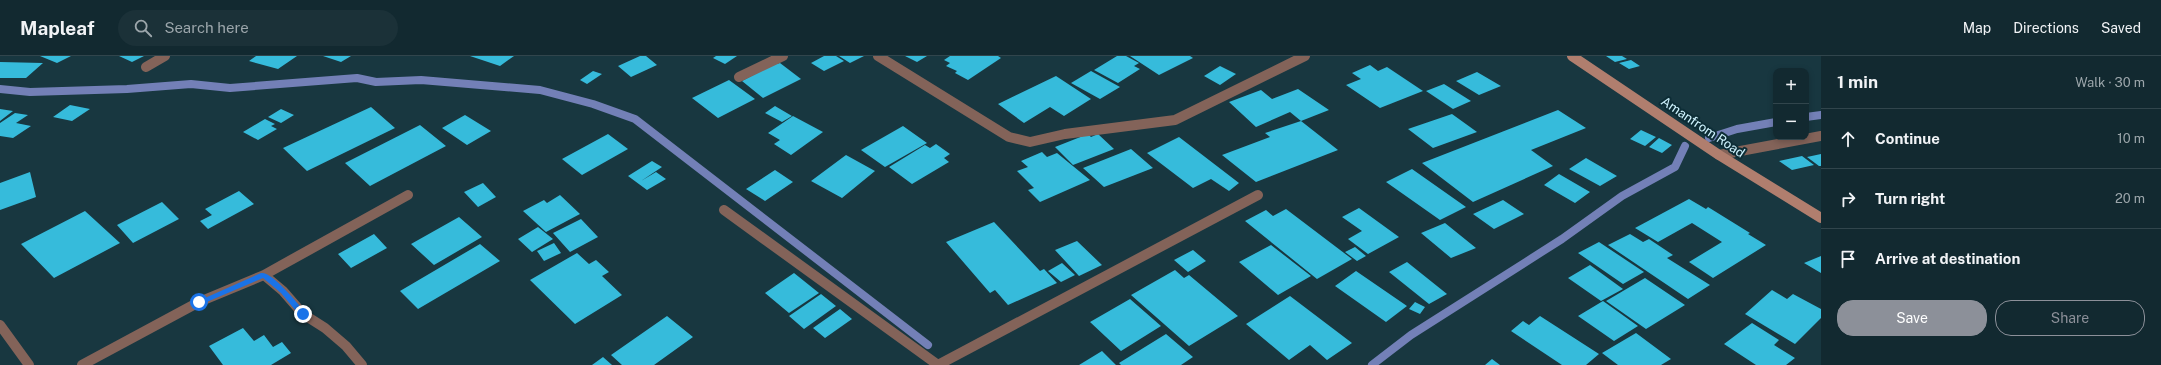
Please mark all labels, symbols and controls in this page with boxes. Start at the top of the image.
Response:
search box [118,10,398,46]
text: Mapleaf [20,17,94,39]
icon: search [132,17,154,39]
text: Search here [164,19,249,36]
text: Map [1963,20,1991,36]
text: Directions [2013,20,2079,36]
text: Saved [2101,20,2141,36]
map controls [1773,68,1809,140]
button: + [1773,68,1809,104]
text: 1 min [1837,72,1878,92]
text: Walk · 30 m [2075,75,2145,90]
street label: Amanfrom Road [1658,93,1748,161]
button: − [1773,104,1809,140]
icon: ahead [1837,128,1859,150]
text: Continue [1875,130,1940,147]
text: 10 m [2117,131,2145,146]
icon: right [1837,188,1859,210]
text: Turn right [1875,190,1945,207]
text: 20 m [2115,191,2145,206]
icon: arrive [1837,248,1859,270]
text: Arrive at destination [1875,250,2020,267]
route start [190,293,208,311]
button: Save [1837,300,1987,336]
button: Share [1995,300,2145,336]
route end [294,305,312,323]

